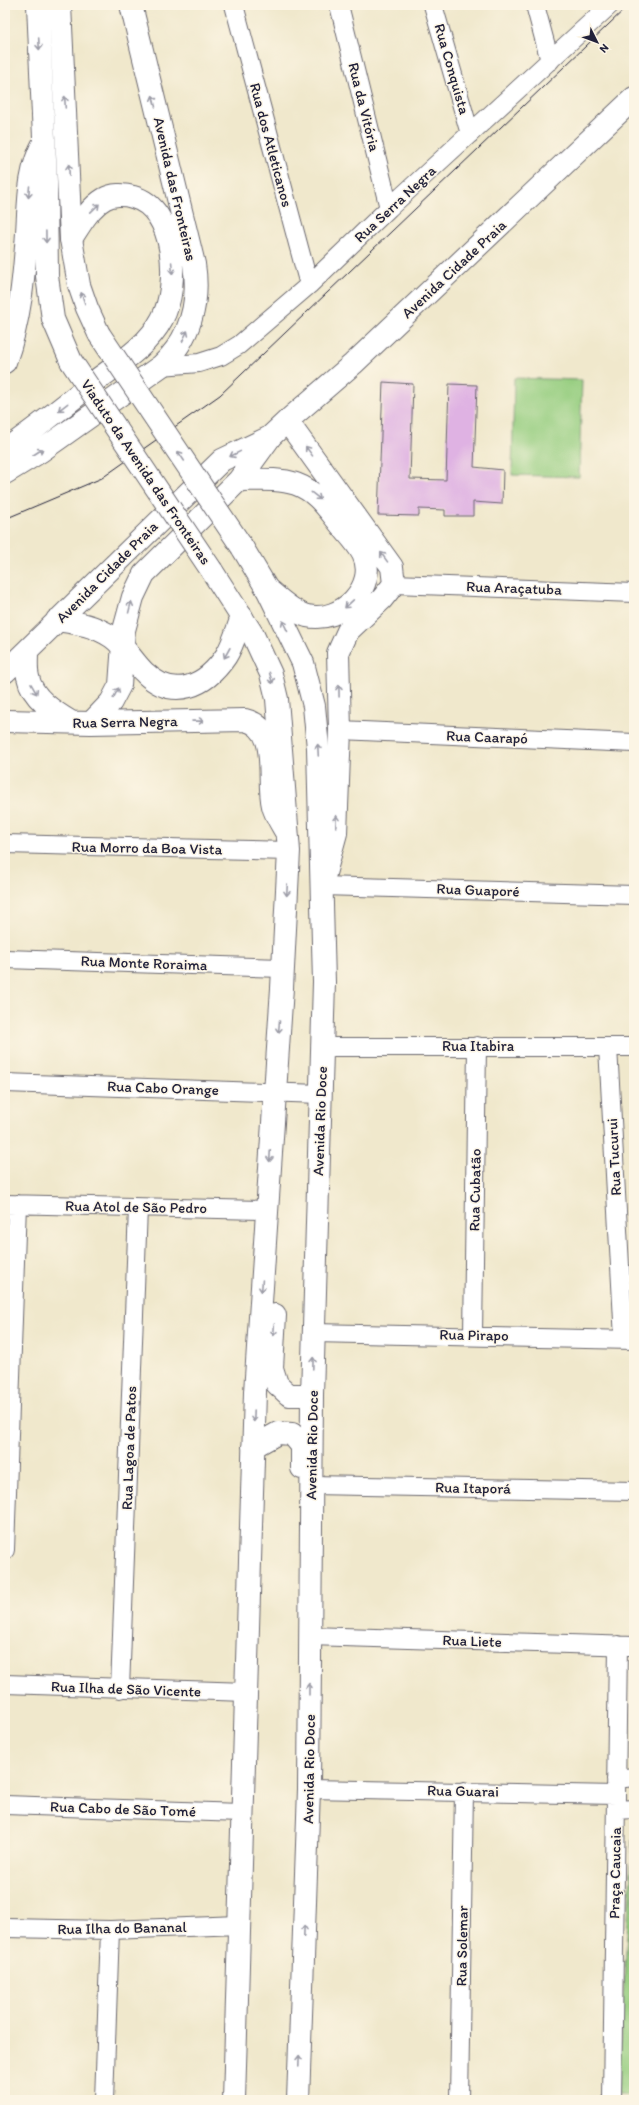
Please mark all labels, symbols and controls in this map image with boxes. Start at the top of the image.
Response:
street label: Rua Conquista [430,21,474,117]
north arrow [577,22,617,62]
one-way arrow [36,37,43,50]
text: N [597,41,611,55]
street label: Rua da Vitória [344,61,384,154]
street label: Rua dos Atleticanos [246,81,296,209]
one-way arrow [150,94,157,107]
one-way arrow [62,96,69,109]
street label: Avenida das Fronteiras [150,115,200,263]
street label: Rua Serra Negra [350,161,440,246]
one-way arrow [65,164,73,177]
one-way arrow [25,185,32,198]
one-way arrow [90,203,100,212]
street label: Avenida Cidade Praia [398,216,510,322]
one-way arrow [42,230,50,243]
one-way arrow [169,261,176,274]
one-way arrow [79,293,87,305]
one-way arrow [182,330,189,342]
street label: Viaduto da Avenida das Fronteiras [77,376,215,568]
one-way arrow [58,402,69,411]
one-way arrow [304,446,313,457]
one-way arrow [32,448,44,456]
one-way arrow [230,450,242,458]
one-way arrow [177,451,185,462]
one-way arrow [310,492,321,500]
street label: Avenida Cidade Praia [52,517,162,627]
one-way arrow [380,552,389,563]
street label: Rua Araçatuba [466,577,562,599]
one-way arrow [344,599,354,609]
one-way arrow [127,601,134,614]
one-way arrow [281,620,288,632]
one-way arrow [223,647,230,659]
one-way arrow [268,671,275,684]
one-way arrow [30,683,38,695]
one-way arrow [335,685,343,698]
one-way arrow [113,687,120,699]
street label: Rua Serra Negra [72,712,178,732]
one-way arrow [191,717,204,725]
street label: Rua Caarapó [446,727,528,747]
one-way arrow [315,744,322,757]
one-way arrow [333,815,340,828]
street label: Rua Morro da Boa Vista [72,838,223,858]
street label: Rua Guaporé [436,880,520,900]
one-way arrow [283,883,290,896]
street label: Rua Monte Roraima [80,952,208,974]
one-way arrow [275,1020,282,1033]
street label: Rua Itabira [442,1037,515,1055]
street label: Avenida Rio Doce [309,1066,331,1176]
street label: Rua Cabo Orange [107,1077,219,1099]
street label: Rua Tucurui [603,1118,625,1196]
street label: Rua Cubatão [465,1148,485,1232]
one-way arrow [266,1149,273,1162]
street label: Rua Atol de São Pedro [65,1197,207,1217]
one-way arrow [258,1279,265,1292]
one-way arrow [270,1323,278,1336]
street label: Rua Pirapo [439,1325,509,1345]
one-way arrow [309,1357,317,1370]
street label: Rua Lagoa de Patos [118,1385,140,1510]
street label: Avenida Rio Doce [302,1390,322,1500]
one-way arrow [250,1409,258,1422]
street label: Rua Itaporá [435,1478,511,1498]
street label: Rua Liete [442,1631,502,1651]
street label: Rua Ilha de São Vicente [51,1677,201,1701]
one-way arrow [305,1683,313,1696]
street label: Avenida Rio Doce [299,1714,319,1824]
street label: Rua Guarai [427,1781,499,1801]
street label: Rua Cabo de São Tomé [50,1797,196,1821]
street label: Praça Caucaia [605,1827,625,1919]
street label: Rua Solemar [452,1905,472,1987]
street label: Rua Ilha do Bananal [57,1918,188,1938]
one-way arrow [300,1925,308,1938]
one-way arrow [295,2055,303,2068]

